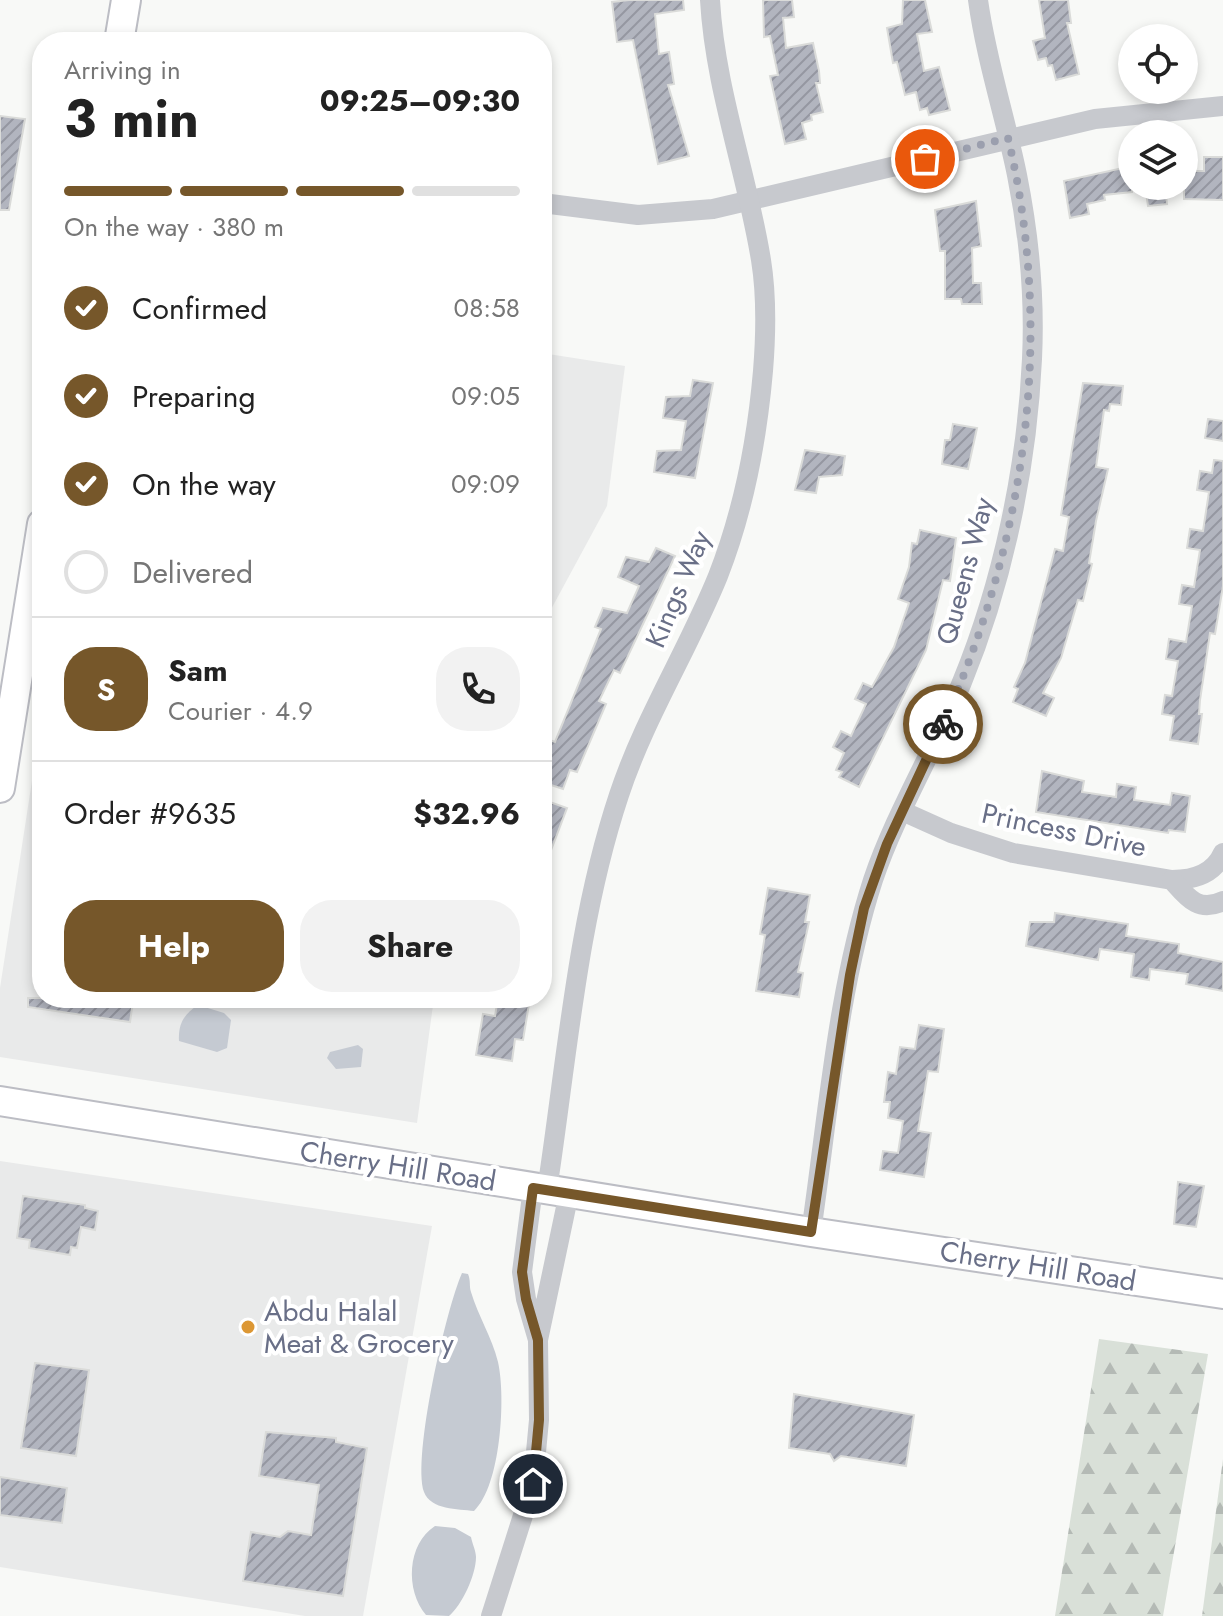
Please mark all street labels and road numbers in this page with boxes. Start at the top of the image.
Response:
street label: Queens Way [926,492,1004,649]
street label: Kings Way [635,523,721,654]
street label: Princess Drive [978,793,1150,867]
street label: Cherry Hill Road [297,1130,499,1202]
street label: Cherry Hill Road [937,1230,1139,1302]

